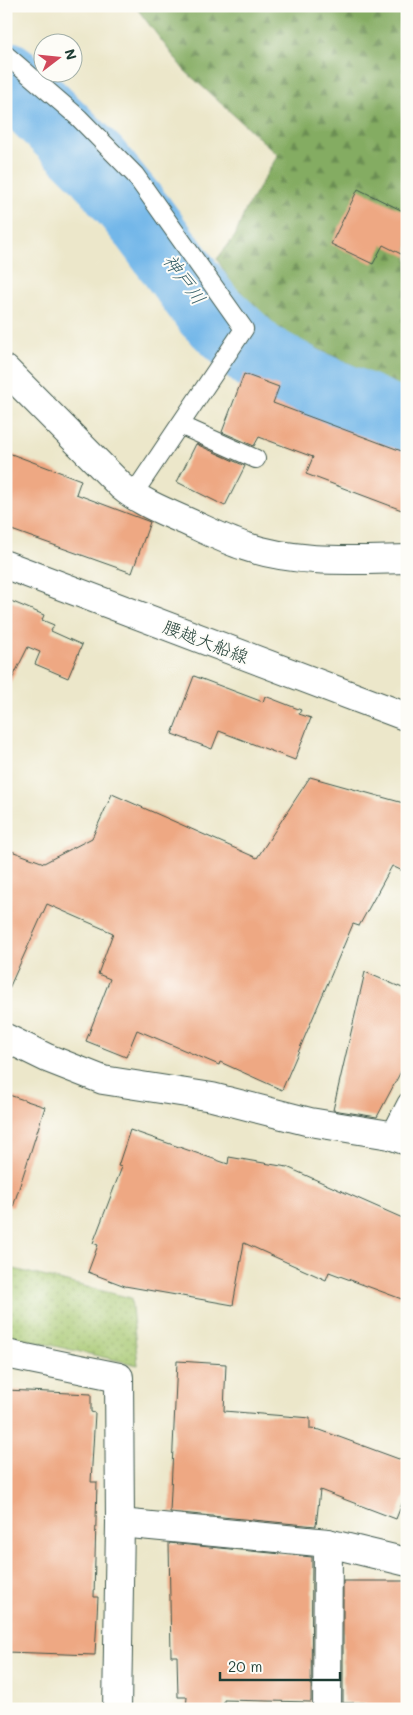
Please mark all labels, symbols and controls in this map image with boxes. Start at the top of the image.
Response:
north arrow [32,32,82,82]
text: N [60,47,82,62]
water label: 神戸川 [158,249,212,309]
street label: 腰越大船線 [160,614,252,668]
scale bar [220,1650,340,1682]
text: 20 m [228,1656,262,1676]

